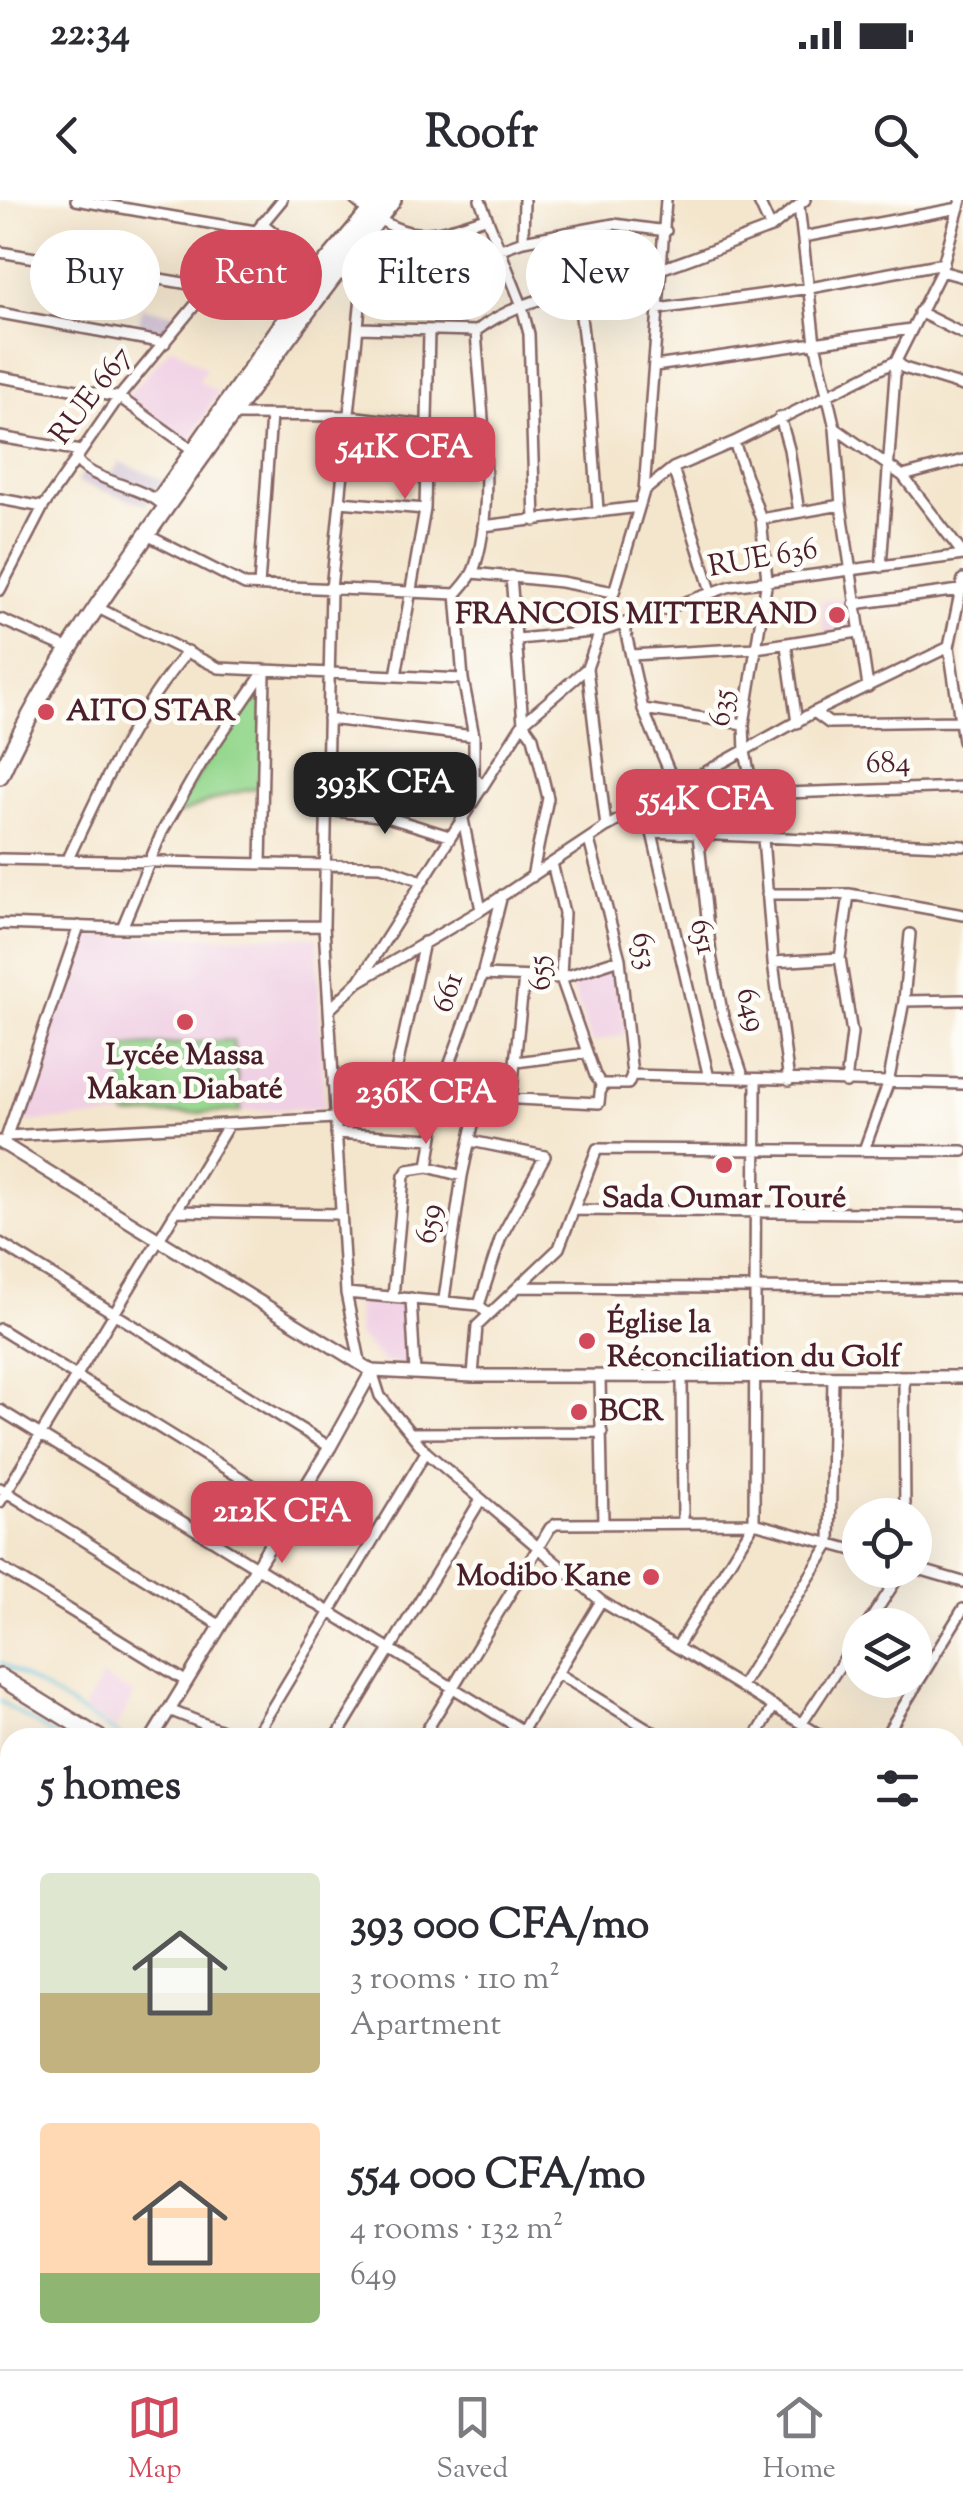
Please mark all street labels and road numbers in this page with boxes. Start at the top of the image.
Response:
street label: RUE 667 [41,338,143,454]
street label: RUE 636 [705,528,821,590]
street label: 635 [700,687,746,729]
street label: 684 [865,742,911,786]
street label: 651 [677,915,727,959]
street label: 653 [619,929,667,973]
street label: 655 [518,953,564,993]
street label: 661 [422,967,476,1019]
street label: 649 [724,983,776,1037]
street label: 659 [406,1201,454,1247]

